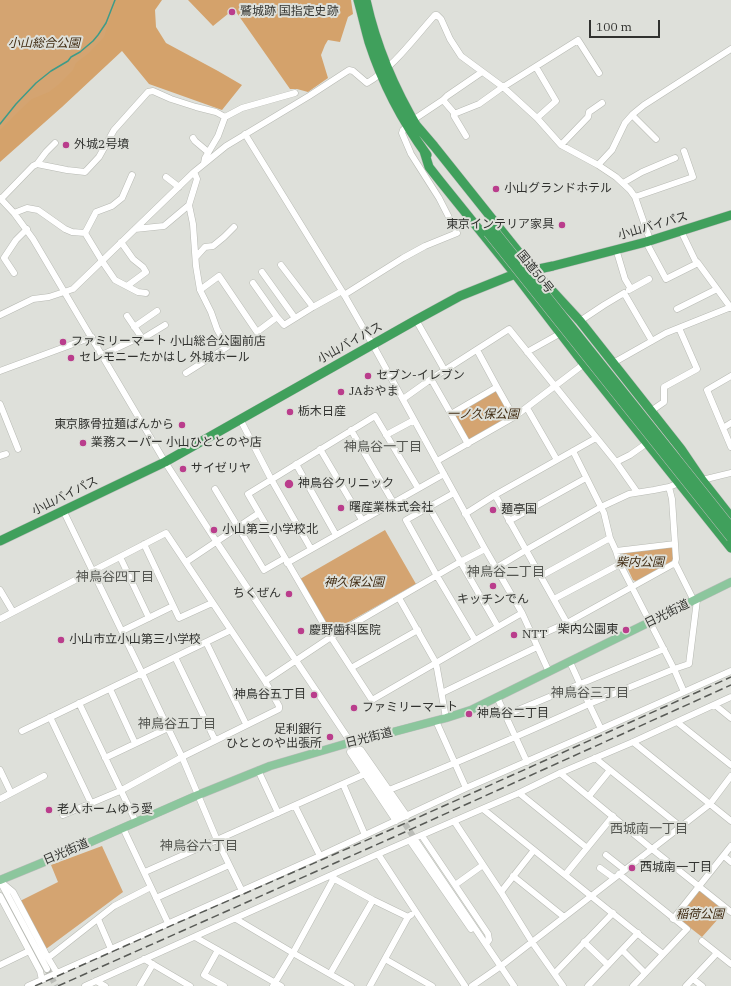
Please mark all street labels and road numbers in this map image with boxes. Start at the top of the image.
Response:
street label: 小山バイパス [616,209,690,243]
street label: 国道50号 [514,248,556,296]
street label: 小山バイパス [315,319,385,367]
street label: 小山バイパス [29,474,101,518]
street label: 日光街道 [642,597,692,631]
street label: 日光街道 [344,725,394,751]
street label: 日光街道 [41,836,91,868]

